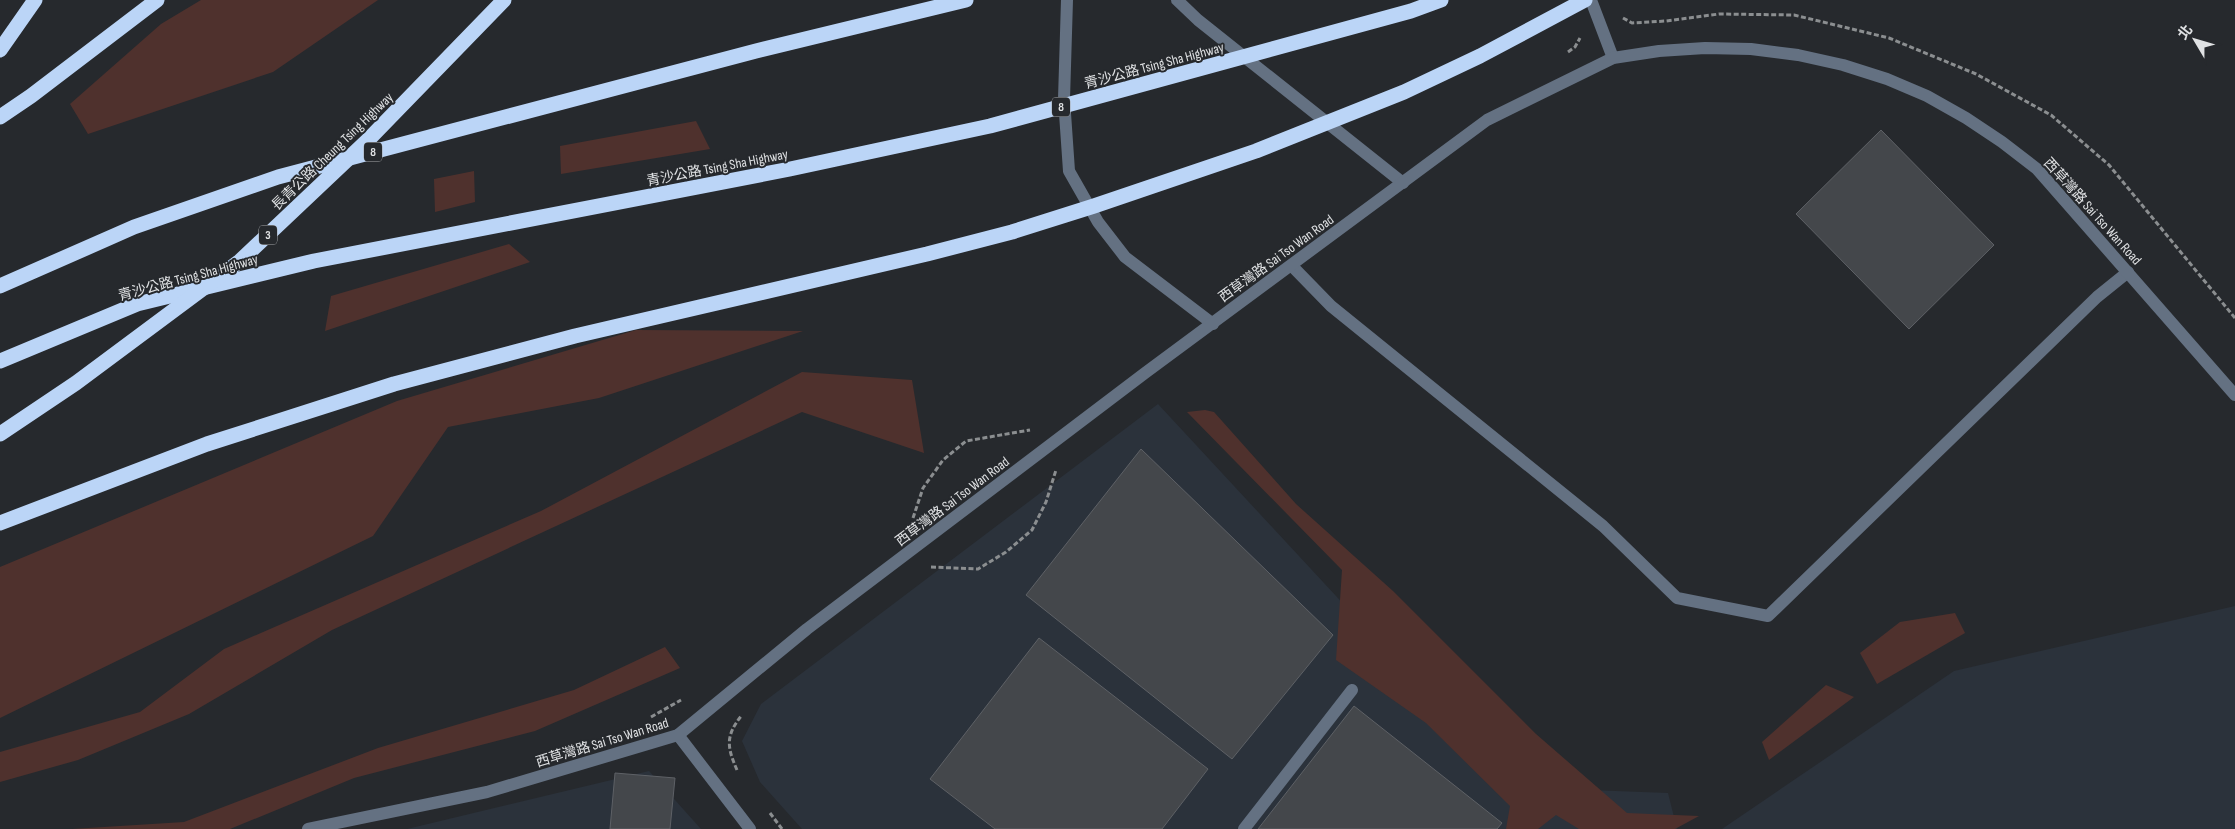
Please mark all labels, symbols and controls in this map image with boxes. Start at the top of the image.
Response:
north arrow [2170,15,2220,65]
text: 北 [2174,22,2196,43]
street label: 青沙公路 Tsing Sha Highway [1082,39,1226,92]
street label: 長青公路 Cheung Tsing Highway [268,88,397,214]
road number: 8 [1052,98,1070,116]
road number: 8 [364,142,382,162]
street label: 青沙公路 Tsing Sha Highway [645,145,790,190]
street label: 西草灣路 Sai Tso Wan Road [2040,154,2145,268]
street label: 西草灣路 Sai Tso Wan Road [1215,211,1337,306]
road number: 3 [259,226,277,244]
street label: 青沙公路 Tsing Sha Highway [116,251,260,304]
street label: 西草灣路 Sai Tso Wan Road [892,453,1013,550]
street label: 西草灣路 Sai Tso Wan Road [534,714,671,771]

